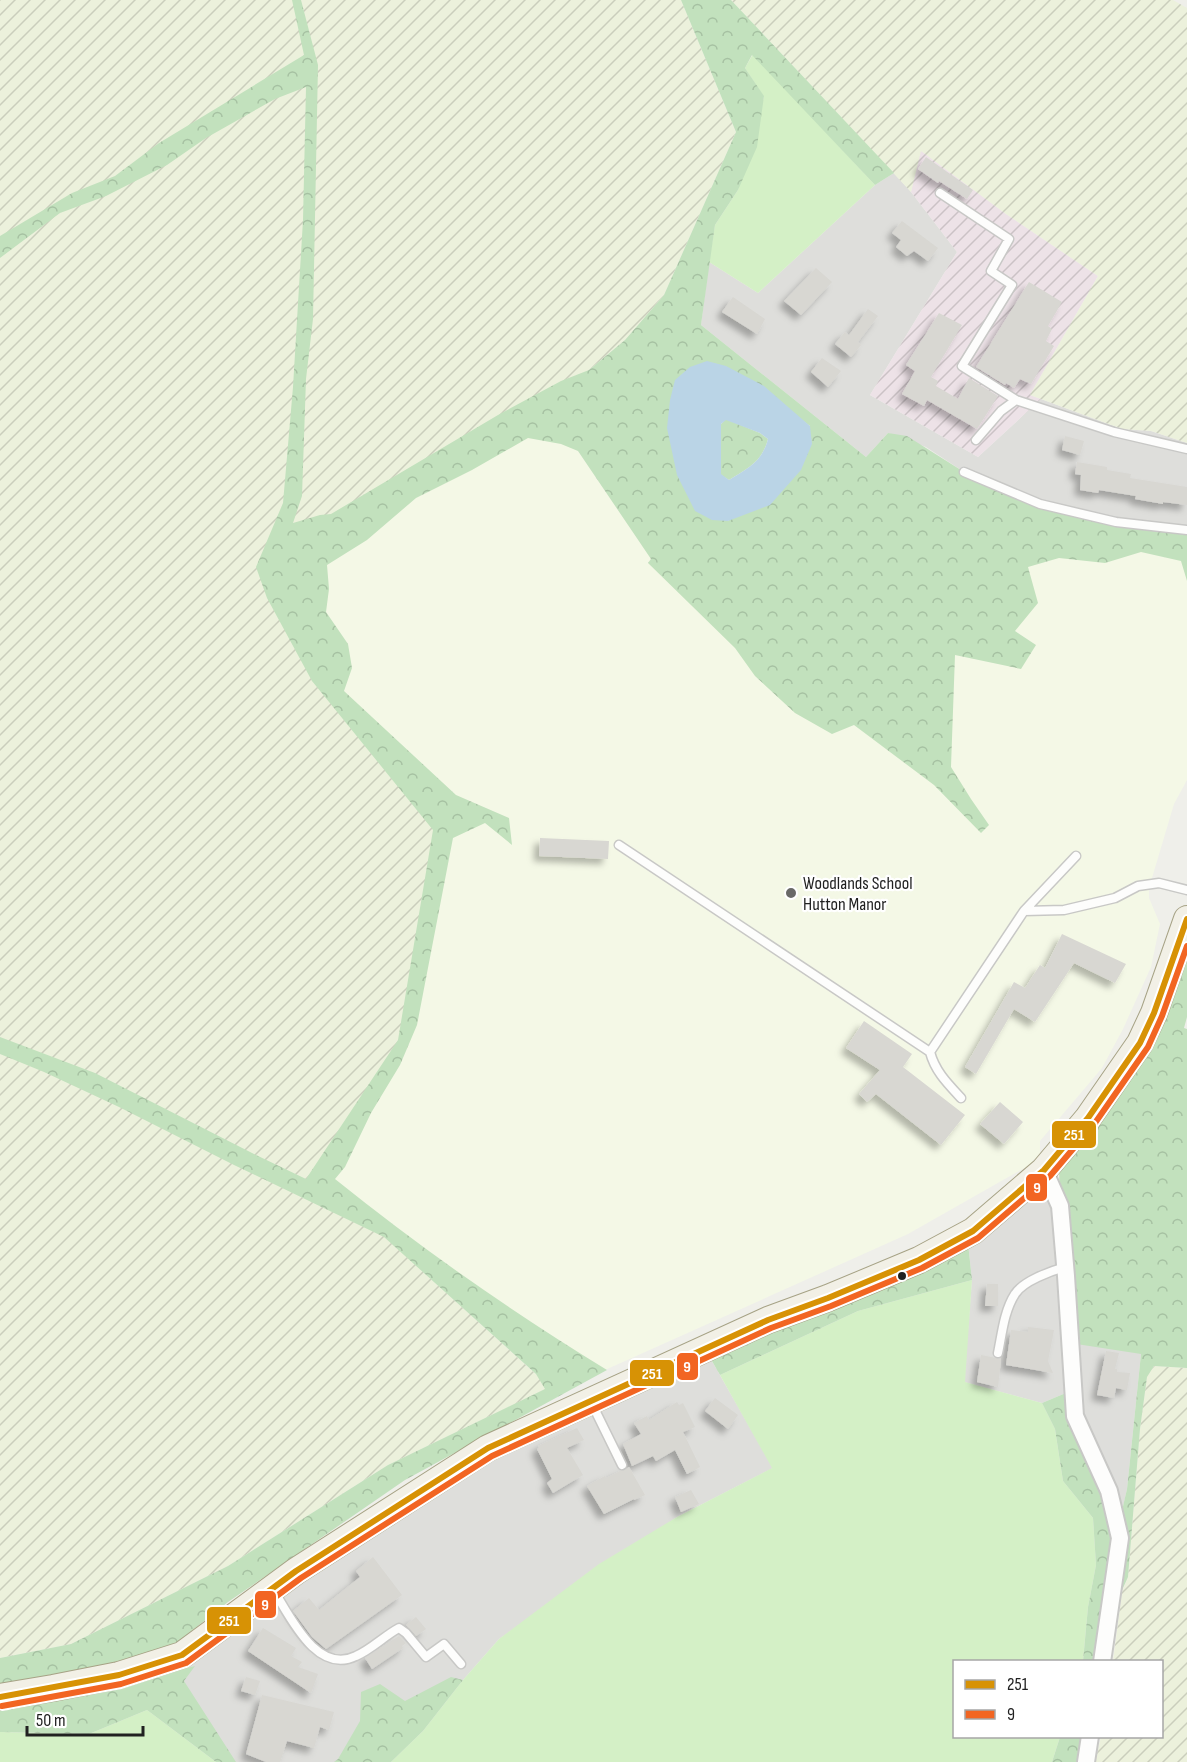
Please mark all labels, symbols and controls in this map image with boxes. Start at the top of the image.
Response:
place label: Woodlands School Hutton Manor [803,873,913,915]
marker: Woodlands School Hutton Manor [784,886,798,900]
line badge: 251 [1051,1120,1097,1149]
text: 251 [1064,1126,1085,1145]
line badge: 9 [1025,1173,1048,1202]
text: 9 [1033,1179,1041,1198]
unlabelled marker [896,1270,908,1282]
line badge: 9 [676,1352,699,1381]
text: 9 [683,1358,691,1377]
line badge: 251 [629,1359,675,1387]
text: 251 [642,1365,663,1384]
line badge: 9 [254,1590,277,1619]
text: 9 [261,1596,269,1615]
line badge: 251 [206,1606,252,1635]
text: 251 [219,1612,240,1631]
legend [953,1660,1163,1738]
text: 251 [1007,1674,1029,1695]
scale bar [27,1699,142,1737]
text: 9 [1007,1704,1015,1725]
text: 50 m [36,1710,66,1731]

